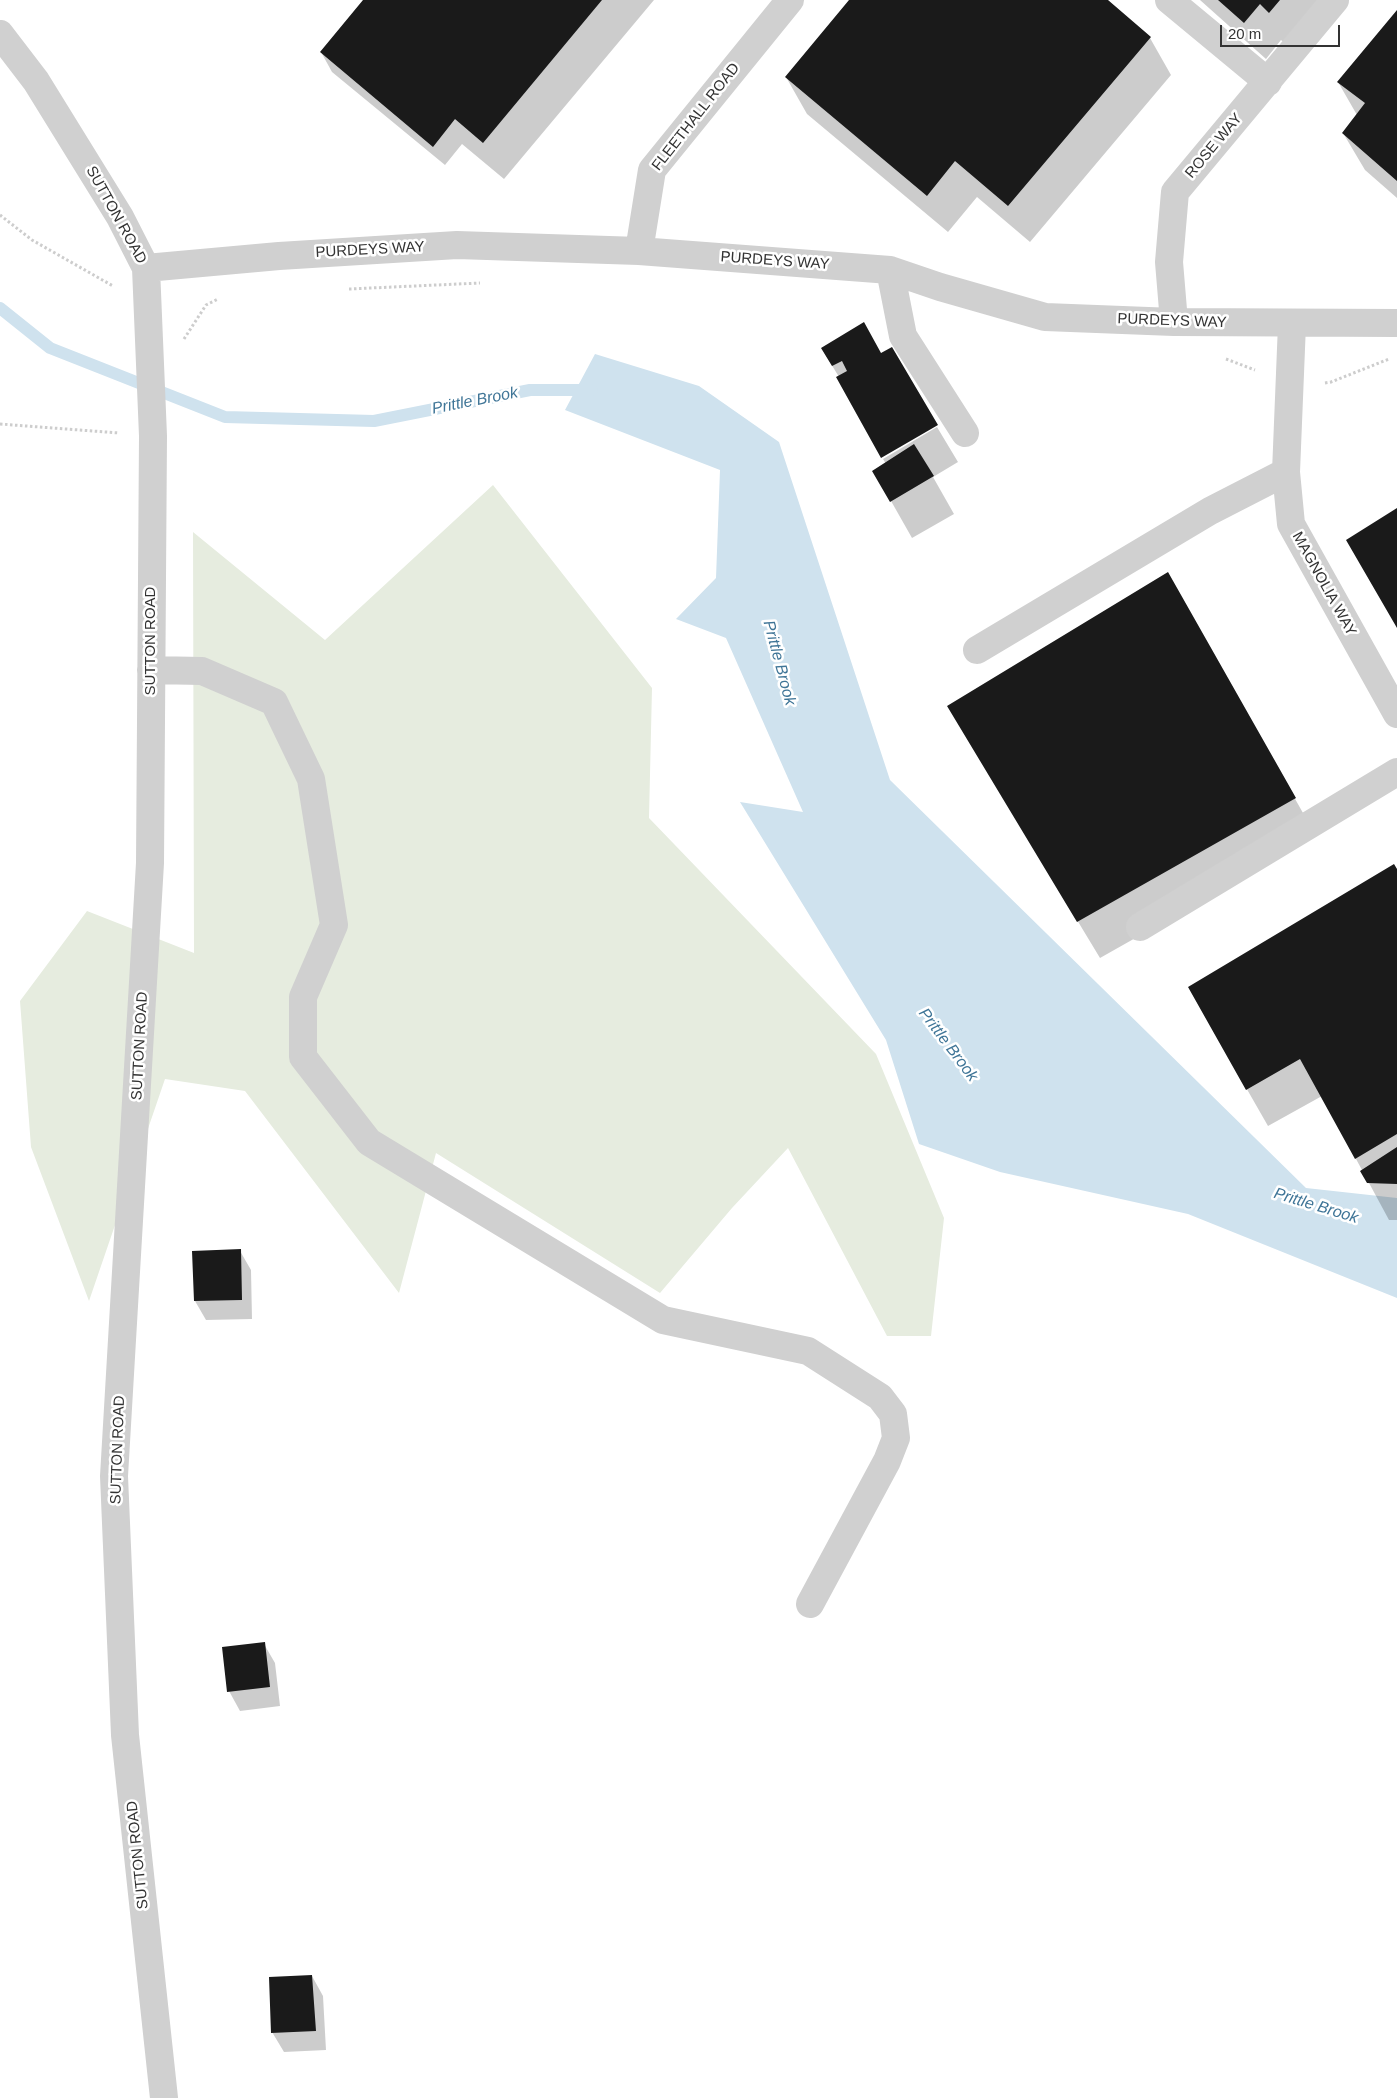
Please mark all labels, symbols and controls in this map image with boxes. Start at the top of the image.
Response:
scale bar [1222,15,1342,47]
text: 20 m [1228,25,1261,42]
street label: FLEETHALL ROAD [648,60,744,174]
street label: ROSE WAY [1182,110,1246,182]
street label: SUTTON ROAD [82,163,150,267]
street label: PURDEYS WAY [315,238,425,262]
street label: PURDEYS WAY [720,248,830,274]
street label: PURDEYS WAY [1117,310,1227,332]
water label: Prittle Brook [430,383,520,419]
street label: MAGNOLIA WAY [1288,529,1360,639]
street label: SUTTON ROAD [142,587,160,695]
water label: Prittle Brook [758,618,800,708]
street label: SUTTON ROAD [128,991,152,1101]
water label: Prittle Brook [914,1004,982,1086]
water label: Prittle Brook [1272,1184,1360,1228]
street label: SUTTON ROAD [107,1395,129,1505]
street label: SUTTON ROAD [123,1800,153,1910]

